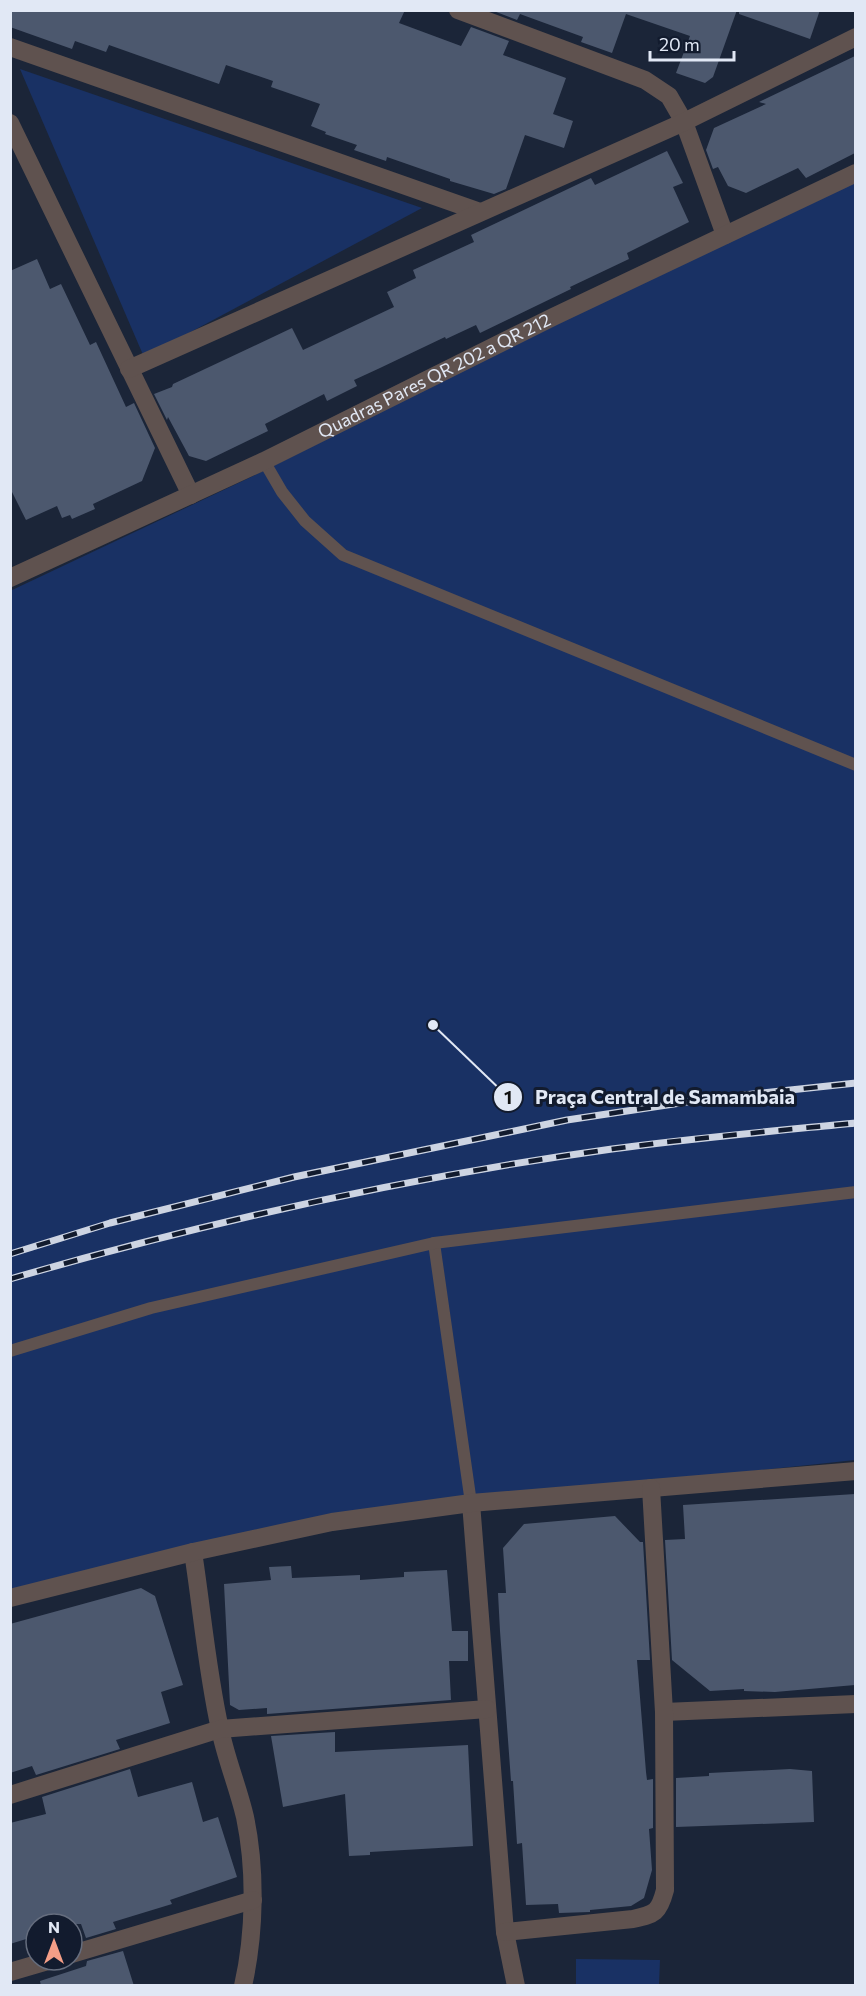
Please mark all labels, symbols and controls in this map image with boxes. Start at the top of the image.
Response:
scale bar [650,24,734,62]
text: 20 m [659,33,700,55]
street label: Quadras Pares QR 202 a QR 212 [314,308,554,442]
callout: Praça Central de Samambaia [493,1078,807,1116]
text: Praça Central de Samambaia [535,1084,795,1108]
text: 1 [504,1086,512,1108]
north arrow [24,1912,84,1972]
text: N [48,1917,60,1936]

